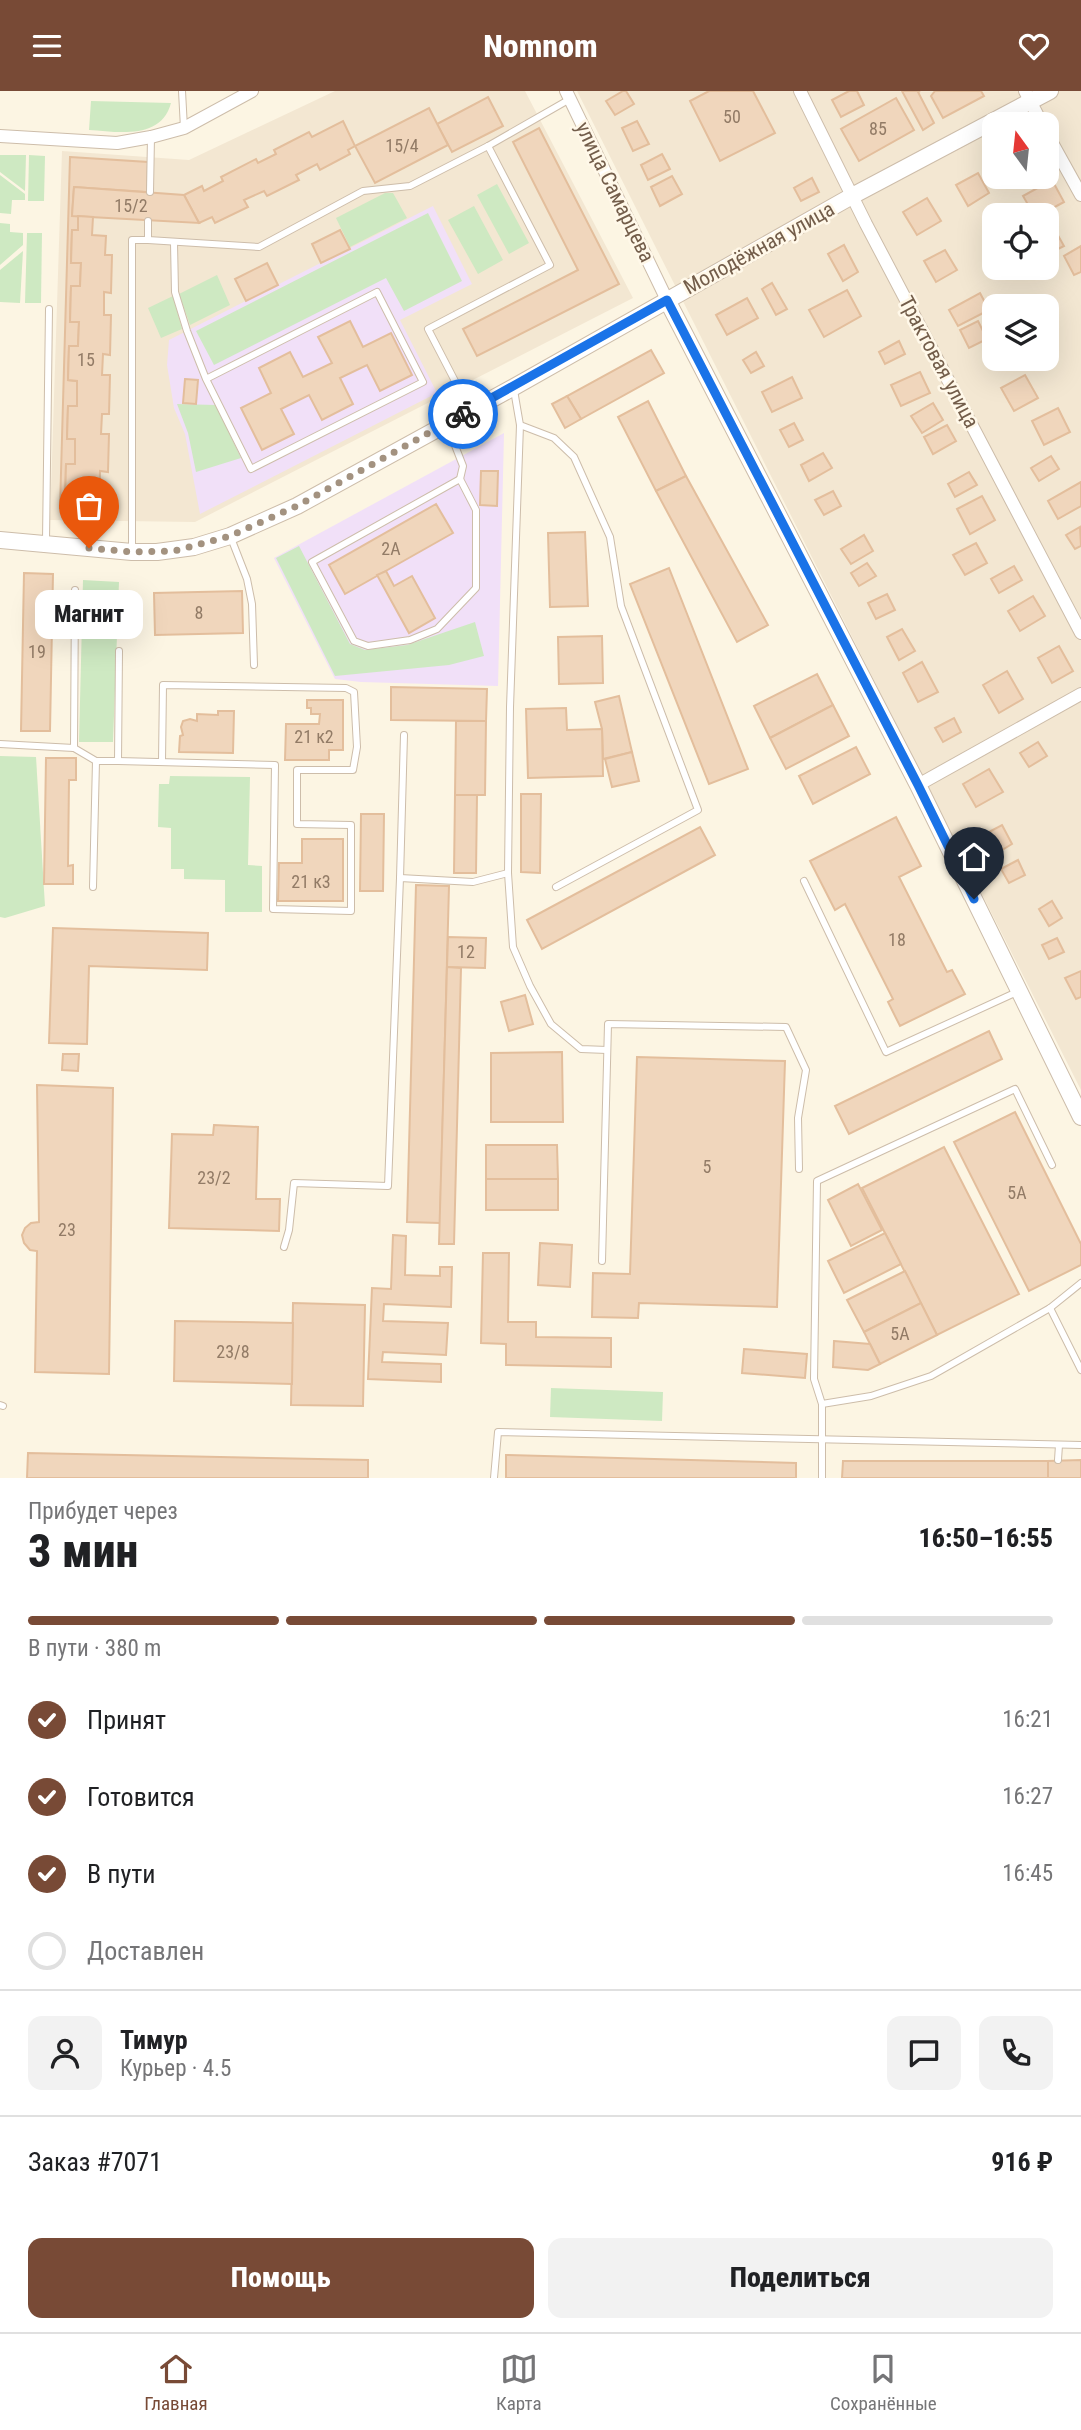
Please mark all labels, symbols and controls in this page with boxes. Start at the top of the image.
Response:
icon: menu [28,27,66,65]
text: Nomnom [483,27,598,65]
icon: heart [1015,27,1053,65]
house number: 50 [723,106,741,127]
north arrow [982,112,1059,189]
map controls [982,112,1059,371]
street label: улица Самарцева [571,118,659,266]
house number: 85 [869,118,887,139]
house number: 15/4 [385,135,419,156]
house number: 15/2 [114,195,148,216]
street label: Молодёжная улица [680,197,838,299]
button: locate [982,203,1059,280]
street label: Трактовая улица [894,292,984,432]
button: layers [982,294,1059,371]
house number: 15 [77,349,95,370]
courier [428,379,498,449]
icon: bike [444,395,482,433]
pin [59,476,119,548]
icon: bag [70,487,108,525]
house number: 2А [381,538,401,559]
callout: Магнит [35,590,143,639]
text: Магнит [54,601,124,628]
house number: 8 [195,602,203,623]
house number: 19 [28,641,46,662]
house number: 21 к2 [294,726,334,747]
pin [944,827,1004,899]
icon: home [955,838,993,876]
house number: 21 к3 [291,871,331,892]
house number: 18 [888,929,906,950]
house number: 12 [457,941,475,962]
house number: 5 [703,1156,712,1177]
house number: 23/2 [197,1167,231,1188]
house number: 5А [1007,1182,1027,1203]
house number: 23 [58,1219,76,1240]
house number: 5А [890,1323,910,1344]
house number: 23/8 [216,1341,250,1362]
text: Прибудет через [28,1498,178,1525]
text: 16:50–16:55 [919,1523,1053,1553]
text: 3 мин [28,1524,138,1578]
text: В пути · 380 m [28,1635,161,1662]
icon: check [28,1701,66,1739]
text: Принят [87,1705,166,1735]
text: 16:21 [1002,1706,1053,1733]
icon: check [28,1778,66,1816]
text: Готовится [87,1782,195,1812]
text: 16:27 [1002,1783,1053,1810]
icon: check [28,1855,66,1893]
text: В пути [87,1859,156,1889]
text: 16:45 [1002,1860,1053,1887]
text: Доставлен [87,1936,204,1966]
button: person [28,2016,102,2090]
button: chat [887,2016,961,2090]
button: phone [979,2016,1053,2090]
text: Тимур [120,2025,188,2055]
text: Курьер · 4.5 [120,2055,231,2082]
text: Заказ #7071 [28,2147,162,2177]
text: 916 ₽ [991,2147,1053,2177]
button: Помощь [28,2238,534,2318]
button: Поделиться [548,2238,1053,2318]
tab: Главная [144,2350,208,2415]
tab: Карта [496,2350,542,2415]
tab: Сохранённые [830,2350,937,2415]

